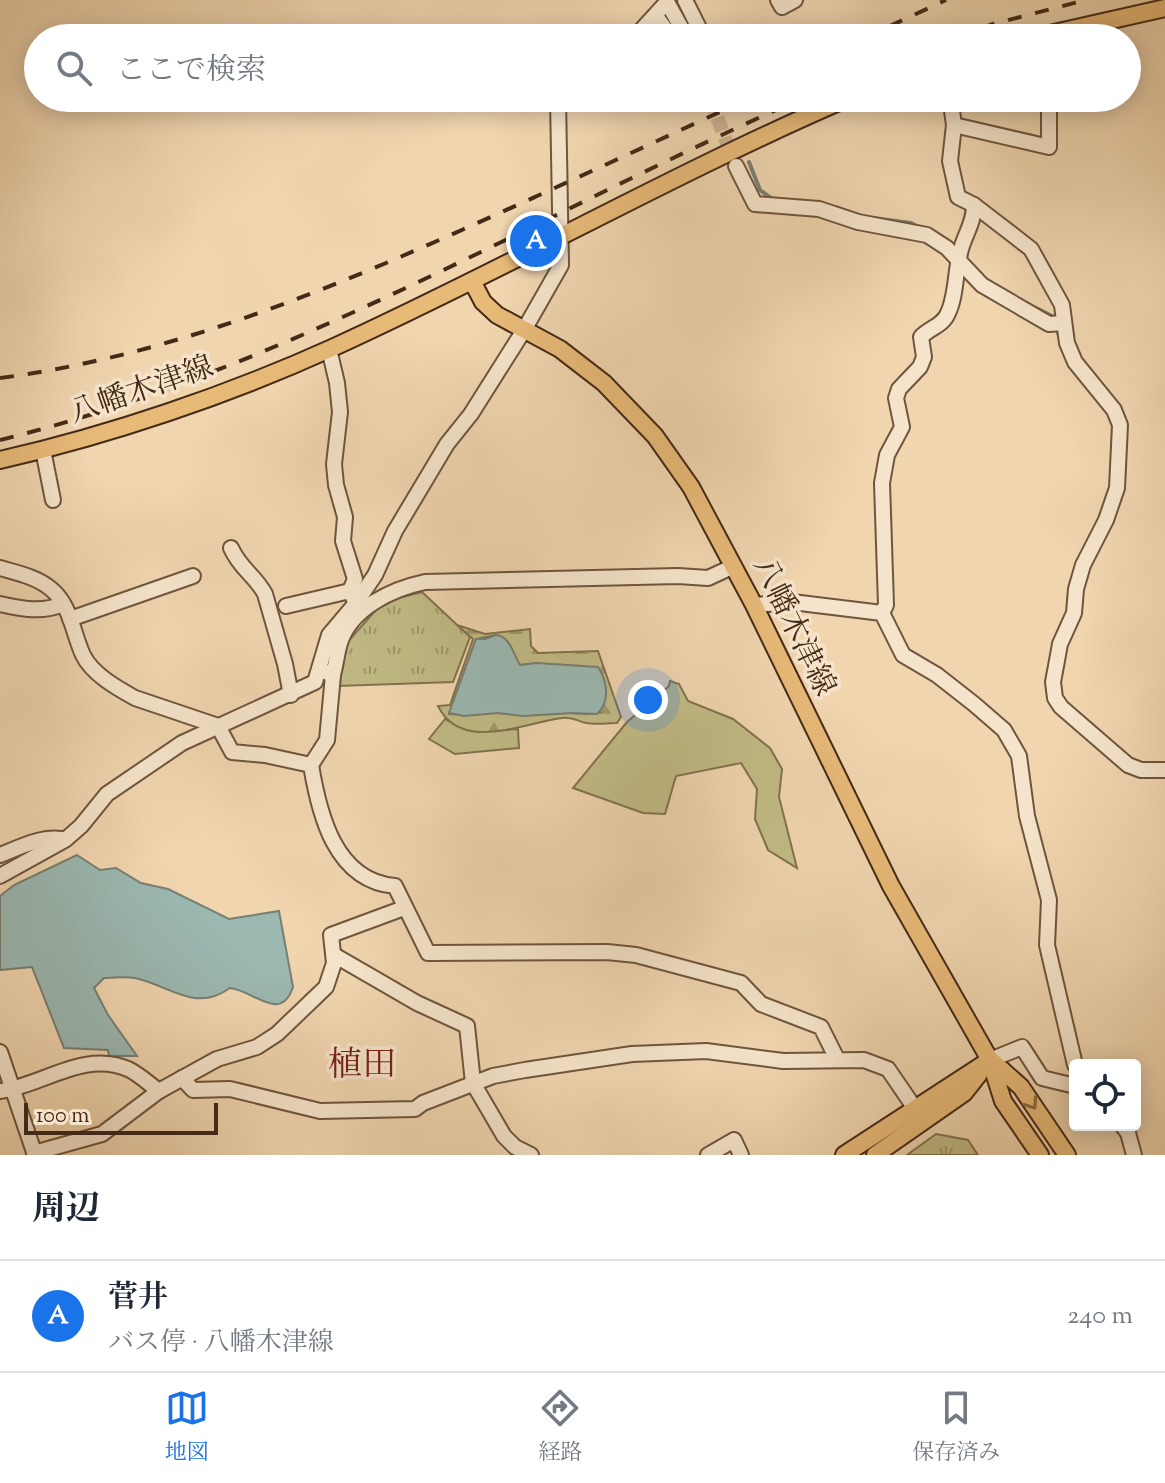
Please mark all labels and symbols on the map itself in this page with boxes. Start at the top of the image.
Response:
pin: A [510,211,562,271]
street label: 八幡木津線 [64,347,220,436]
street label: 八幡木津線 [741,550,845,704]
your location [628,680,668,720]
district label: 植田 [328,1042,396,1091]
one-way arrow [1023,1096,1038,1110]
scale bar [24,1099,218,1135]

